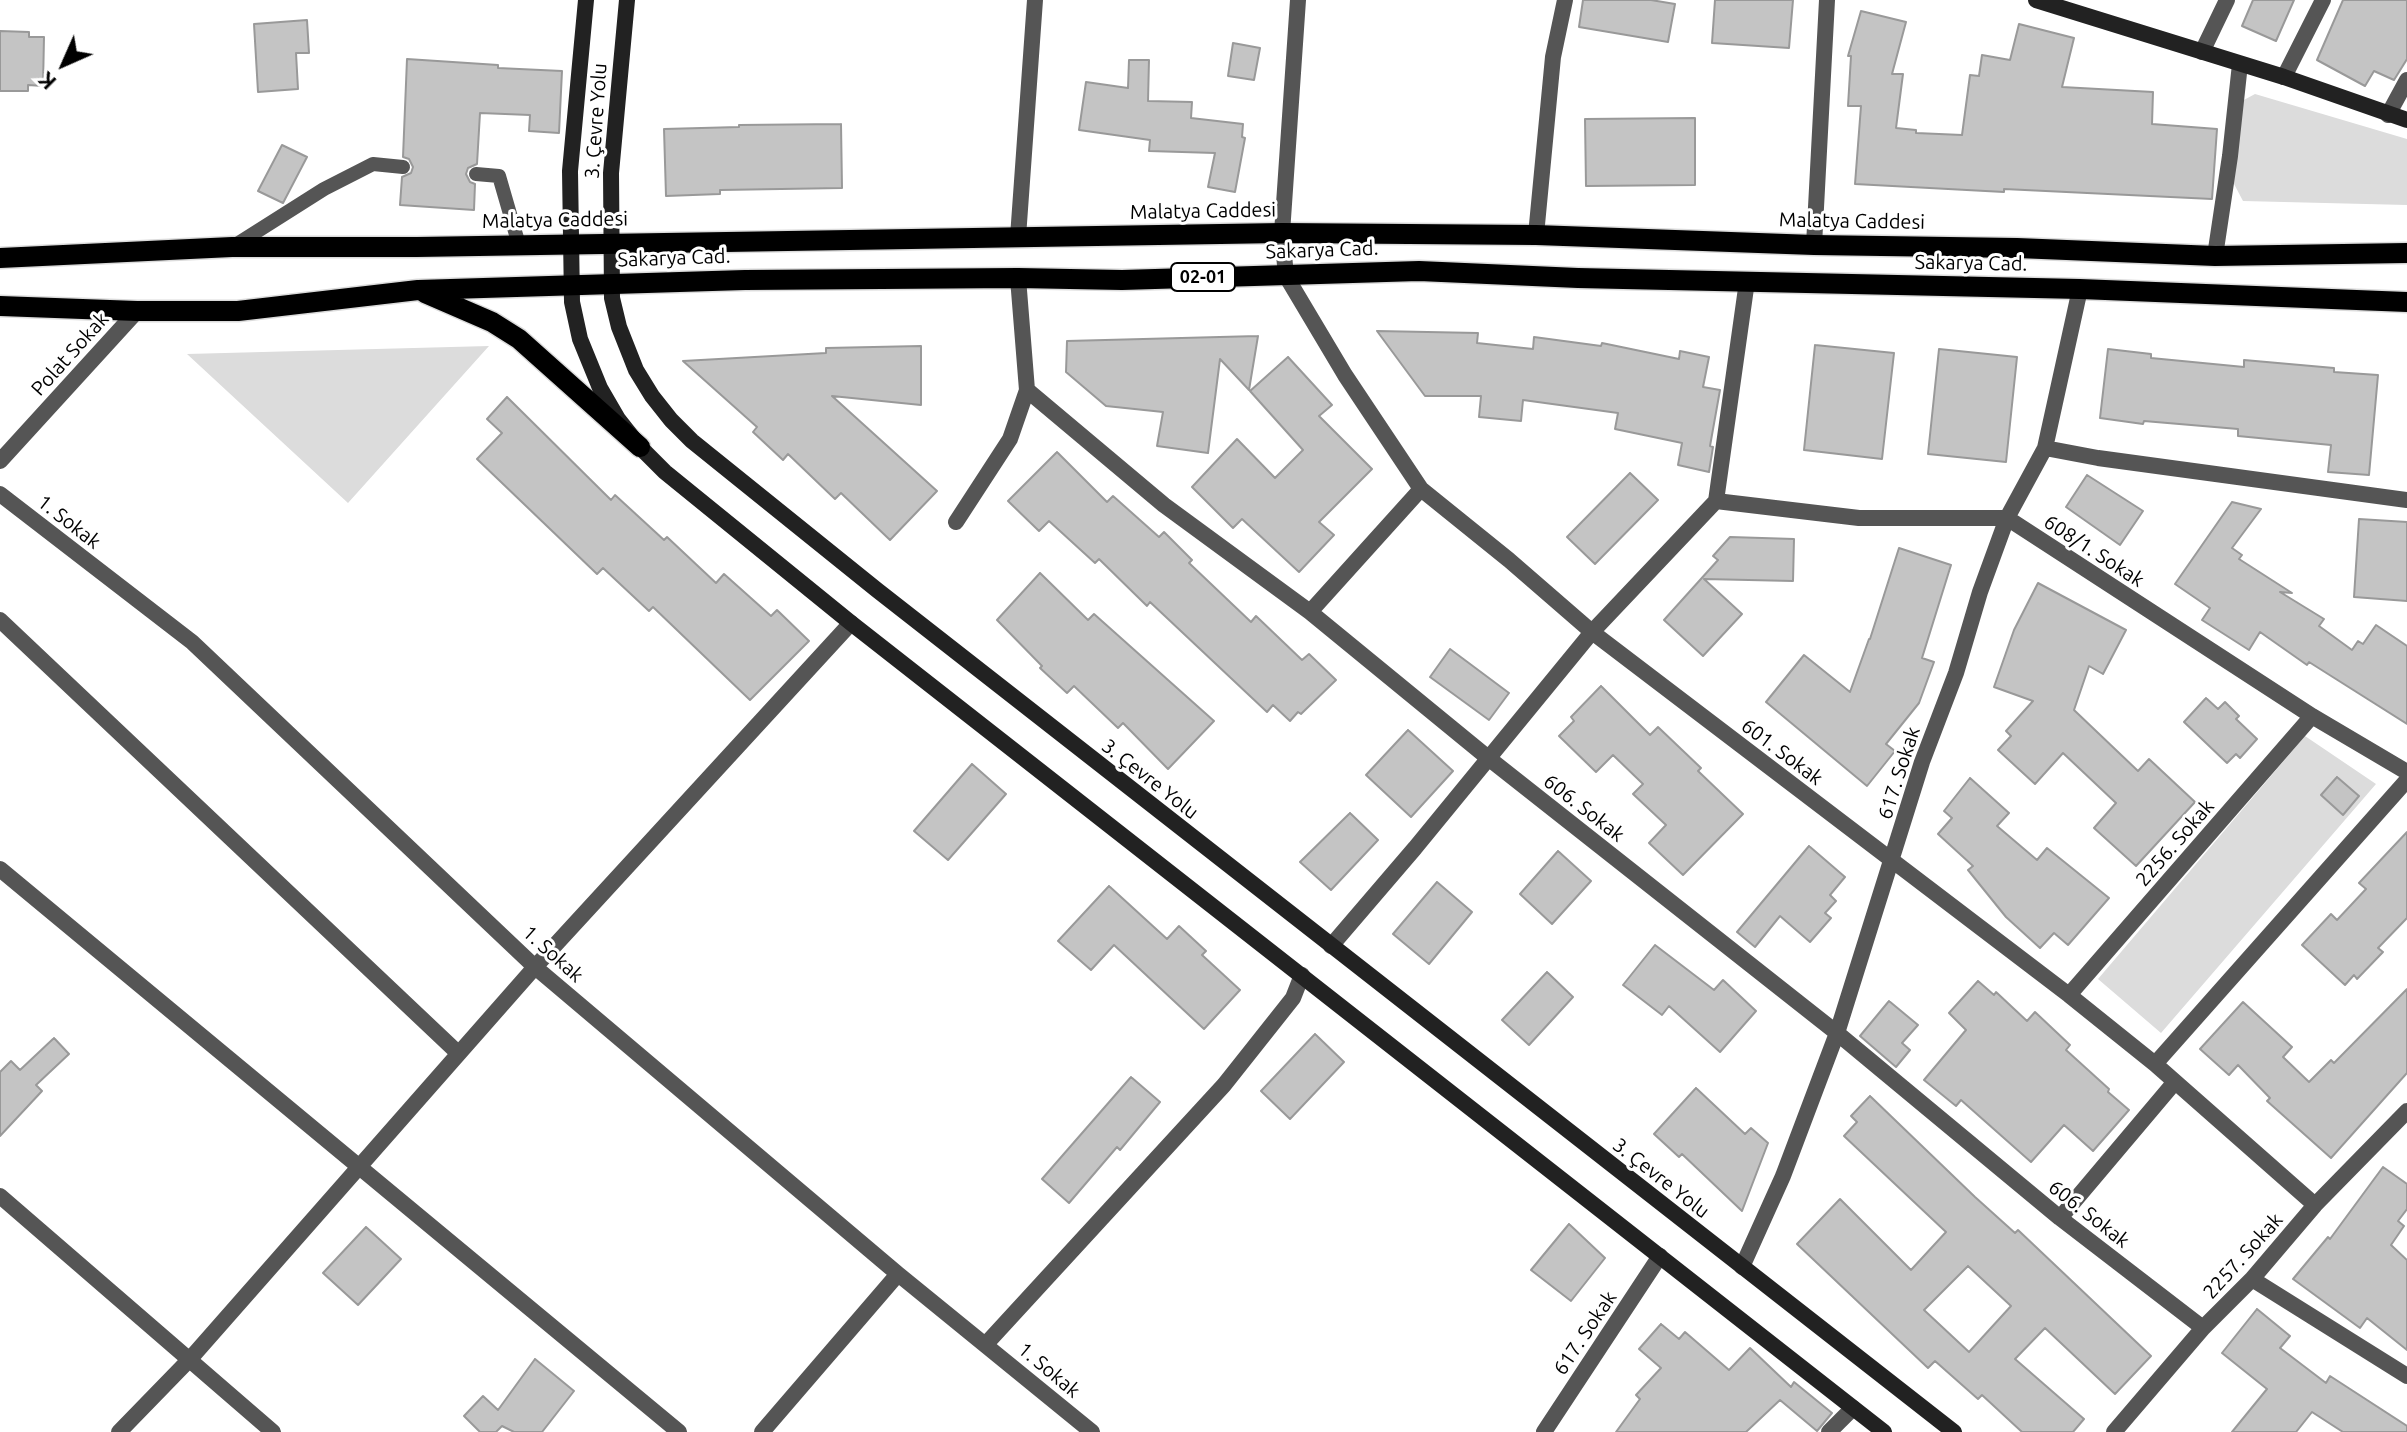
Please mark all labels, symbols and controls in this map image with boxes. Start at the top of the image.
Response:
north arrow [24,24,104,104]
street label: 3. Çevre Yolu [580,62,612,180]
text: K [33,67,61,95]
street label: Malatya Caddesi [1130,198,1276,224]
street label: Malatya Caddesi [482,207,628,233]
street label: Malatya Caddesi [1779,208,1925,234]
street label: Sakarya Cad. [1265,236,1379,264]
street label: Sakarya Cad. [617,244,731,272]
street label: Sakarya Cad. [1914,250,2028,276]
road number: 02-01 [1171,263,1235,291]
street label: Polat Sokak [26,307,114,401]
street label: 1. Sokak [33,490,105,554]
street label: 608/1. Sokak [2039,510,2149,592]
street label: 601. Sokak [1736,714,1828,790]
street label: 617. Sokak [1873,724,1925,822]
street label: 3. Çevre Yolu [1097,734,1203,824]
street label: 606. Sokak [1539,769,1629,847]
street label: 2256. Sokak [2131,795,2219,891]
street label: 1. Sokak [518,921,588,987]
street label: 3. Çevre Yolu [1608,1133,1714,1223]
street label: 606. Sokak [2044,1175,2134,1253]
street label: 2257. Sokak [2198,1208,2288,1304]
street label: 617. Sokak [1548,1287,1622,1379]
street label: 1. Sokak [1013,1337,1085,1403]

